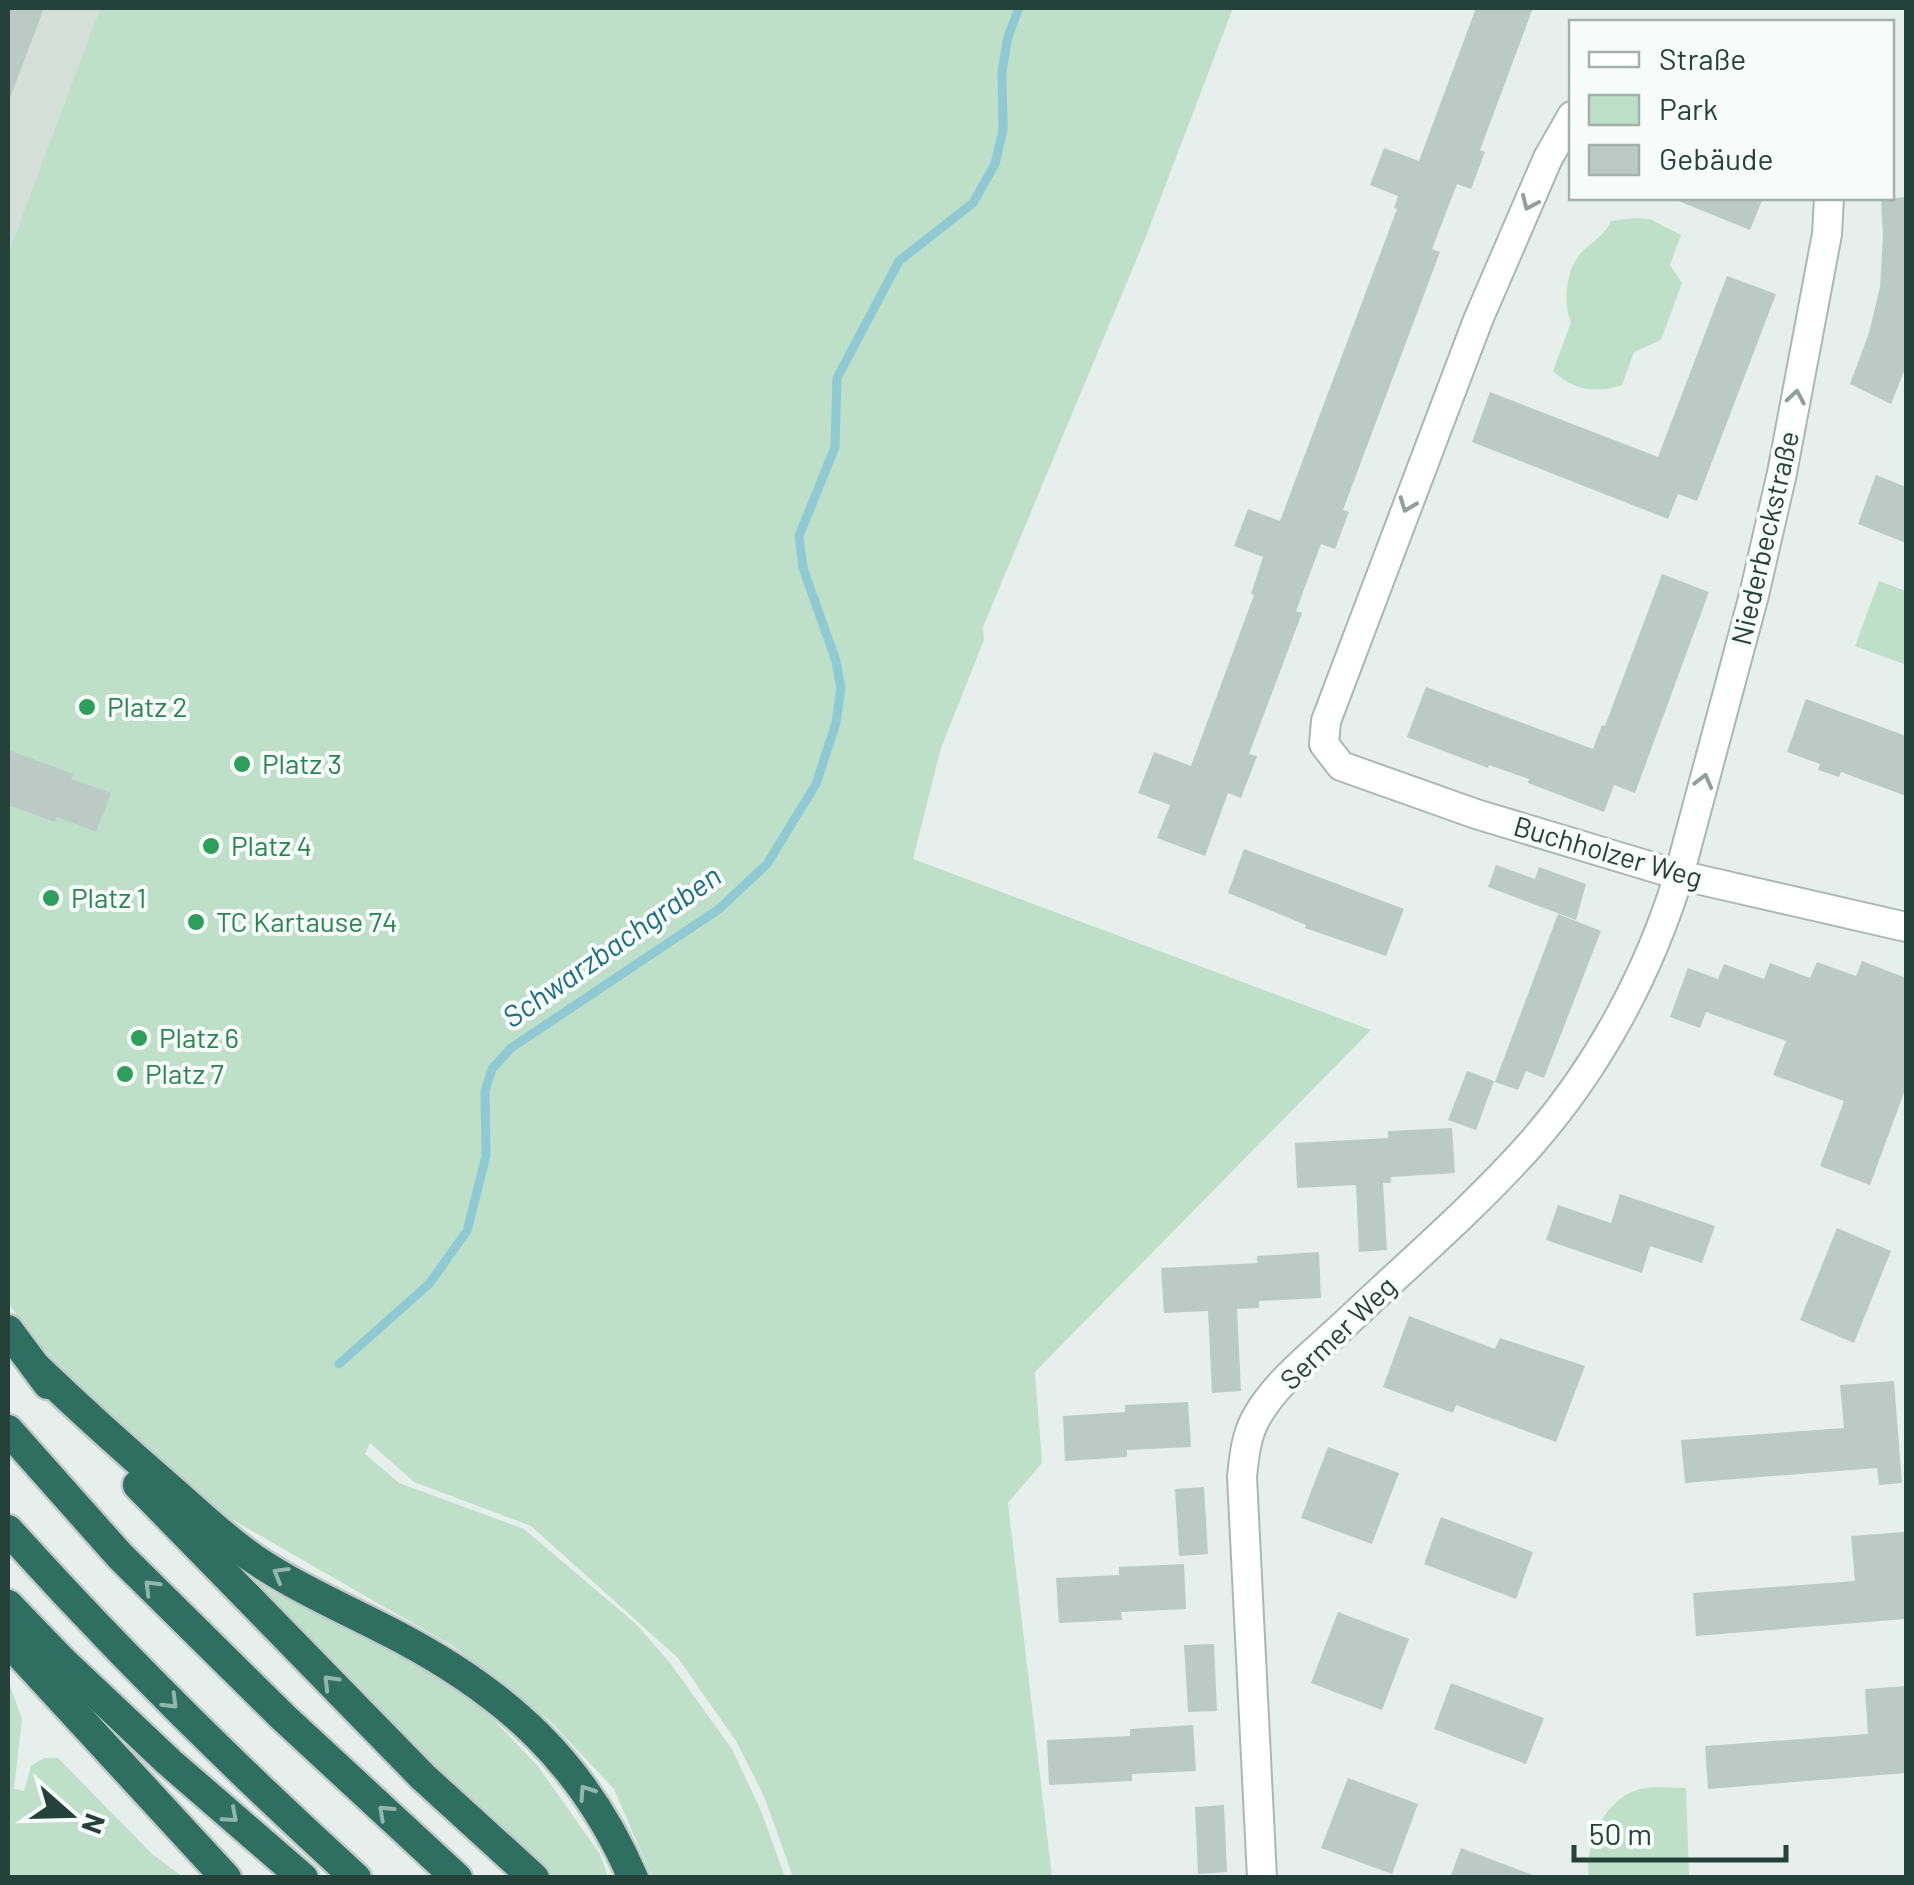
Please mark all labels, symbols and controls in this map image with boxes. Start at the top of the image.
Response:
legend [1569,20,1894,200]
text: Straße [1659,40,1746,76]
text: Park [1659,90,1718,126]
text: Gebäude [1659,140,1773,176]
one-way arrow [1520,193,1540,211]
one-way arrow [1785,388,1806,405]
street label: Niederbeckstraße [1723,428,1805,648]
one-way arrow [1398,495,1419,512]
place label: Platz 2 [107,689,187,723]
marker: Platz 2 [76,696,98,718]
place label: Platz 3 [262,746,342,780]
marker: Platz 3 [231,753,253,775]
one-way arrow [1693,773,1714,790]
street label: Buchholzer Weg [1510,808,1707,894]
place label: Platz 4 [231,828,312,862]
marker: Platz 4 [200,835,222,857]
water label: Schwarzbachgraben [495,856,727,1034]
place label: Platz 1 [71,880,146,914]
marker: Platz 1 [40,887,62,909]
place label: TC Kartause 74 [216,904,397,938]
marker: TC Kartause 74 [185,911,207,933]
place label: Platz 6 [159,1020,239,1054]
marker: Platz 6 [128,1027,150,1049]
place label: Platz 7 [145,1056,224,1090]
marker: Platz 7 [114,1063,136,1085]
street label: Sermer Weg [1272,1269,1402,1396]
one-way arrow [273,1567,291,1586]
one-way arrow [144,1580,162,1598]
one-way arrow [324,1676,342,1694]
one-way arrow [159,1691,177,1709]
north arrow [20,1765,120,1865]
one-way arrow [580,1785,598,1804]
scale bar [1574,1800,1786,1862]
one-way arrow [219,1805,237,1823]
one-way arrow [378,1806,397,1824]
text: N [75,1809,114,1838]
text: 50 m [1589,1815,1652,1851]

